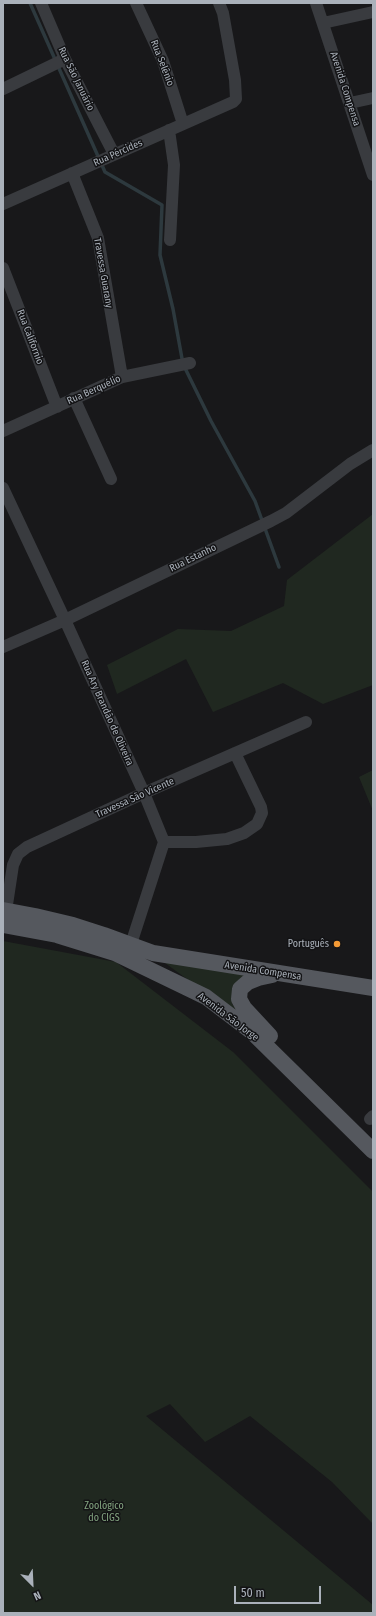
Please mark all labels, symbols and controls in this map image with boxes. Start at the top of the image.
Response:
street label: Rua Selênio [148,38,176,88]
street label: Rua São Januário [55,45,97,113]
street label: Avenida Compensa [327,50,363,128]
street label: Rua Pércides [92,137,144,169]
street label: Travessa Guarany [91,237,115,309]
street label: Rua Californio [14,308,46,366]
street label: Rua Berquélio [65,373,123,407]
street label: Rua Estanho [168,541,218,575]
street label: Rua Ary Brandão de Oliveira [78,658,136,768]
street label: Travessa São Vicente [94,775,176,821]
place label: Português [288,938,329,950]
marker: Português [332,939,342,949]
street label: Avenida Compensa [224,959,302,983]
street label: Avenida São Jorge [195,990,261,1044]
park label: Zoológico do CIGS [84,1500,124,1524]
north arrow [12,1564,52,1604]
scale bar [236,1578,323,1604]
text: 50 m [241,1586,265,1600]
text: N [31,1588,43,1603]

